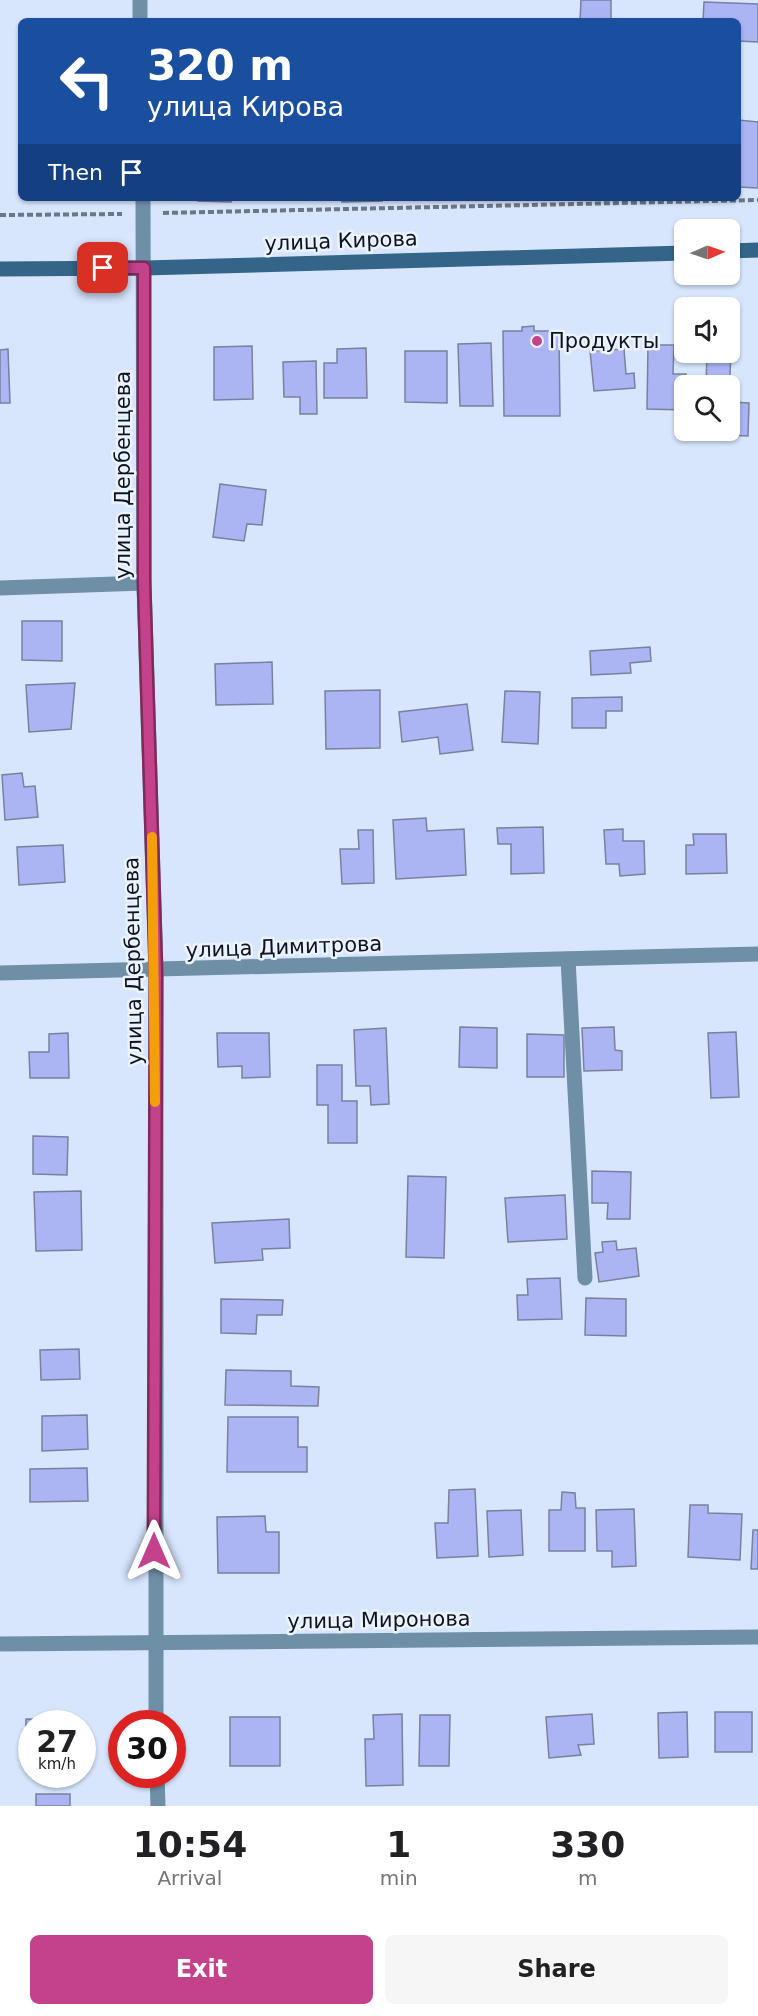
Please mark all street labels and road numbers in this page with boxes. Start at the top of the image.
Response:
street label: улица Кирова [264,226,418,256]
street label: улица Дербенцева [111,371,135,579]
street label: улица Дербенцева [119,857,147,1065]
street label: улица Димитрова [185,932,383,962]
street label: улица Миронова [287,1606,471,1634]

